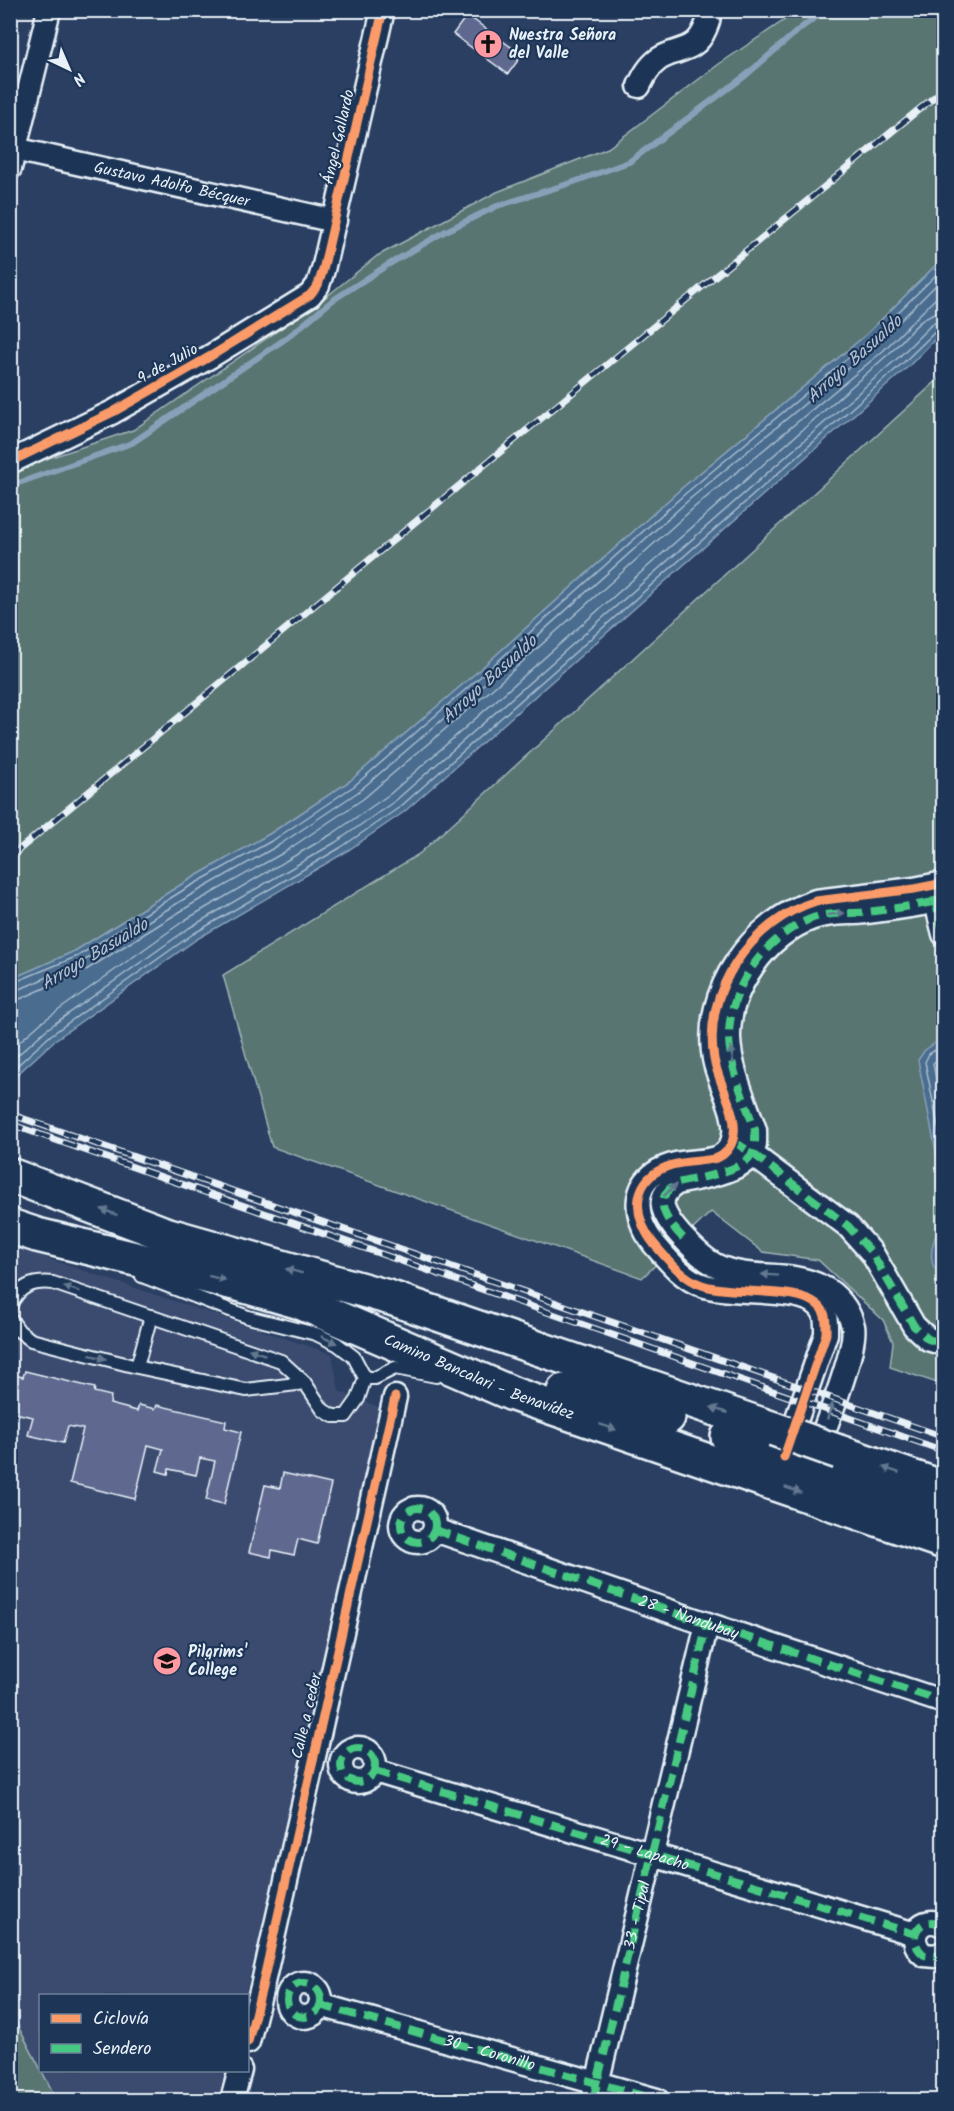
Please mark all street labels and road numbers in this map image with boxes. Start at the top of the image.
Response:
street label: Ángel Gallardo [316,87,362,187]
street label: Gustavo Adolfo Bécquer [92,155,254,214]
street label: 9 de Julio [133,337,203,391]
street label: Camino Bancalari - Benavídez [380,1327,578,1427]
street label: 28 - Ñandubay [635,1589,743,1646]
street label: Calle a ceder [285,1669,329,1761]
street label: 29 - Lapacho [597,1827,692,1878]
street label: 33 - Tipal [617,1878,658,1952]
street label: 30 - Coronillo [441,2028,538,2078]

